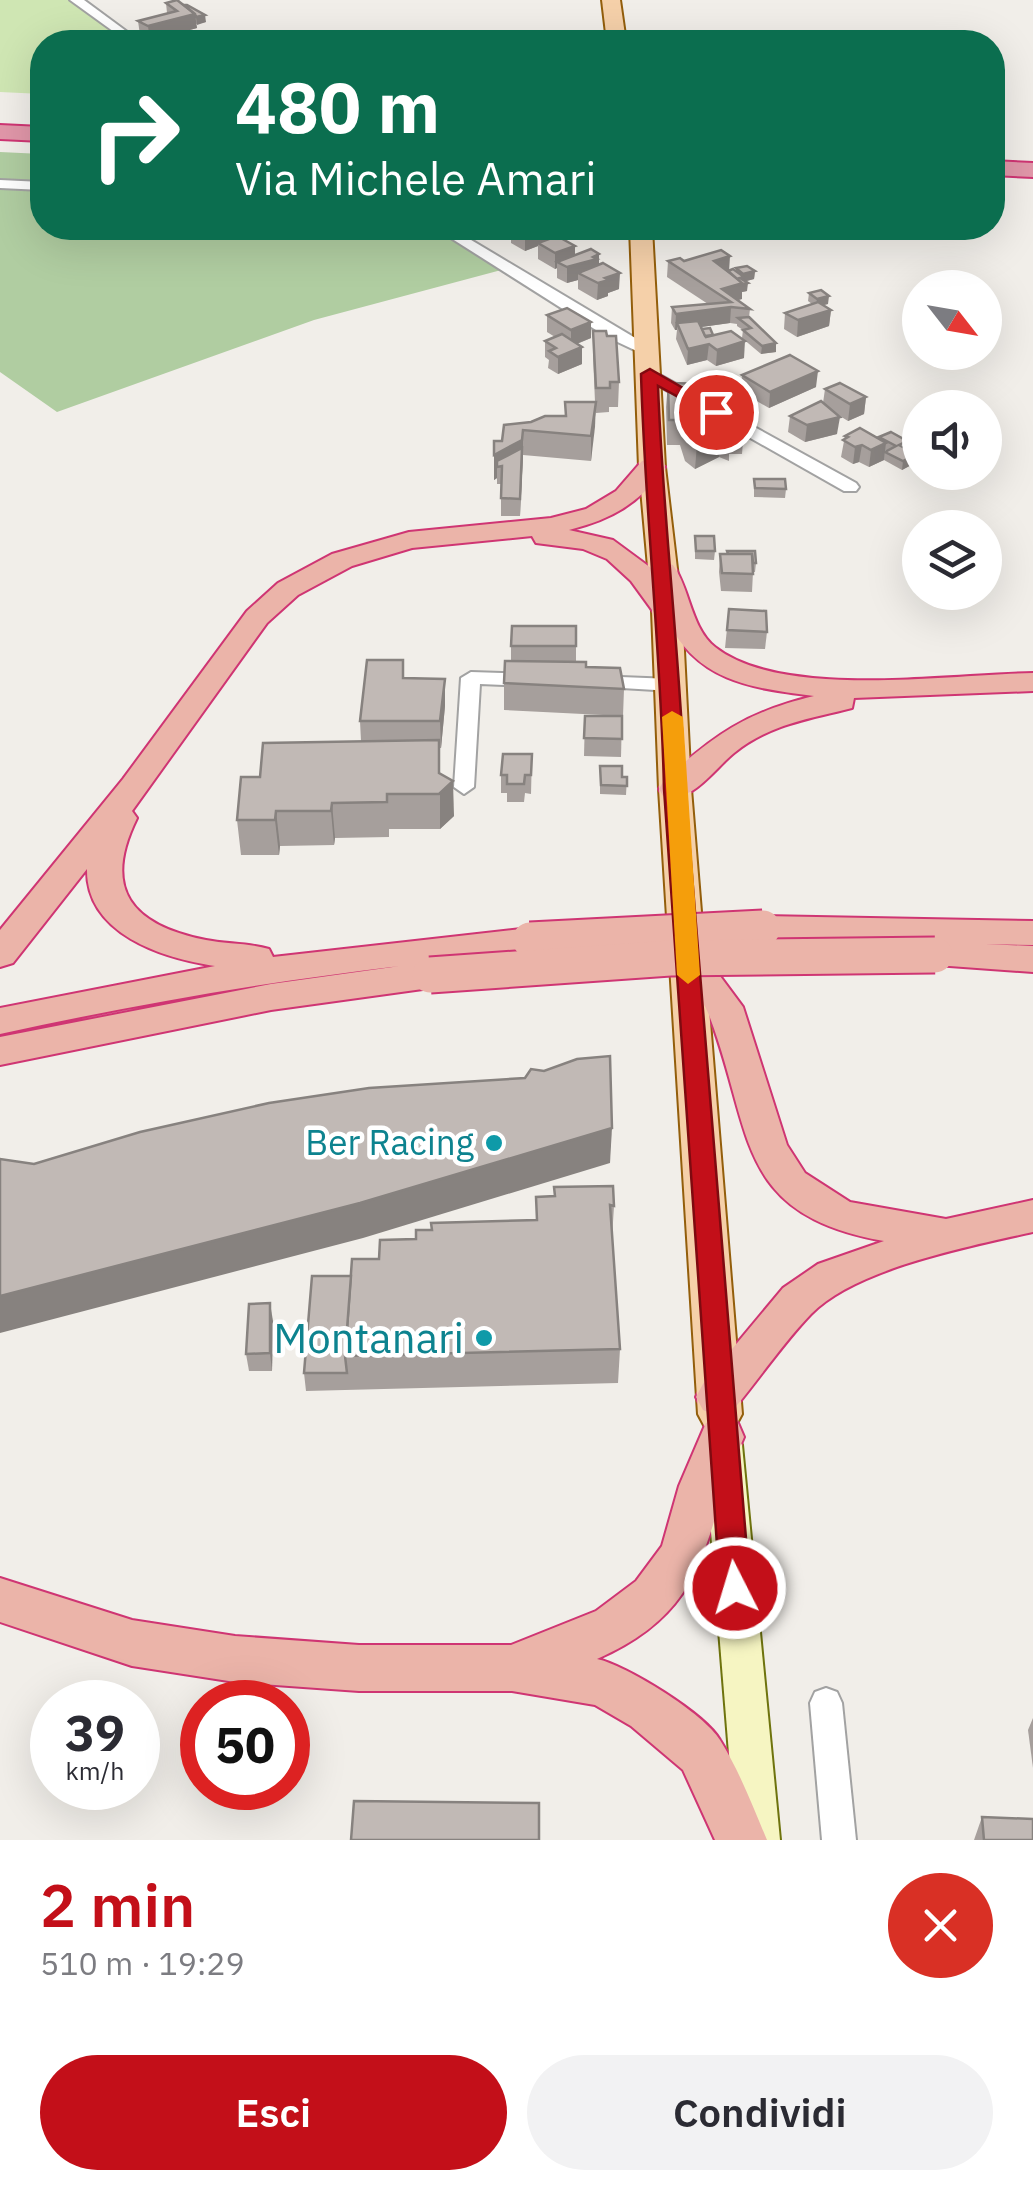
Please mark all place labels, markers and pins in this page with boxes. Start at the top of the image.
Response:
pin [674,370,759,455]
place label: Ber Racing [305,1119,475,1165]
marker: Ber Racing [483,1132,505,1154]
place label: Montanari [273,1310,464,1365]
marker: Montanari [473,1327,495,1349]

